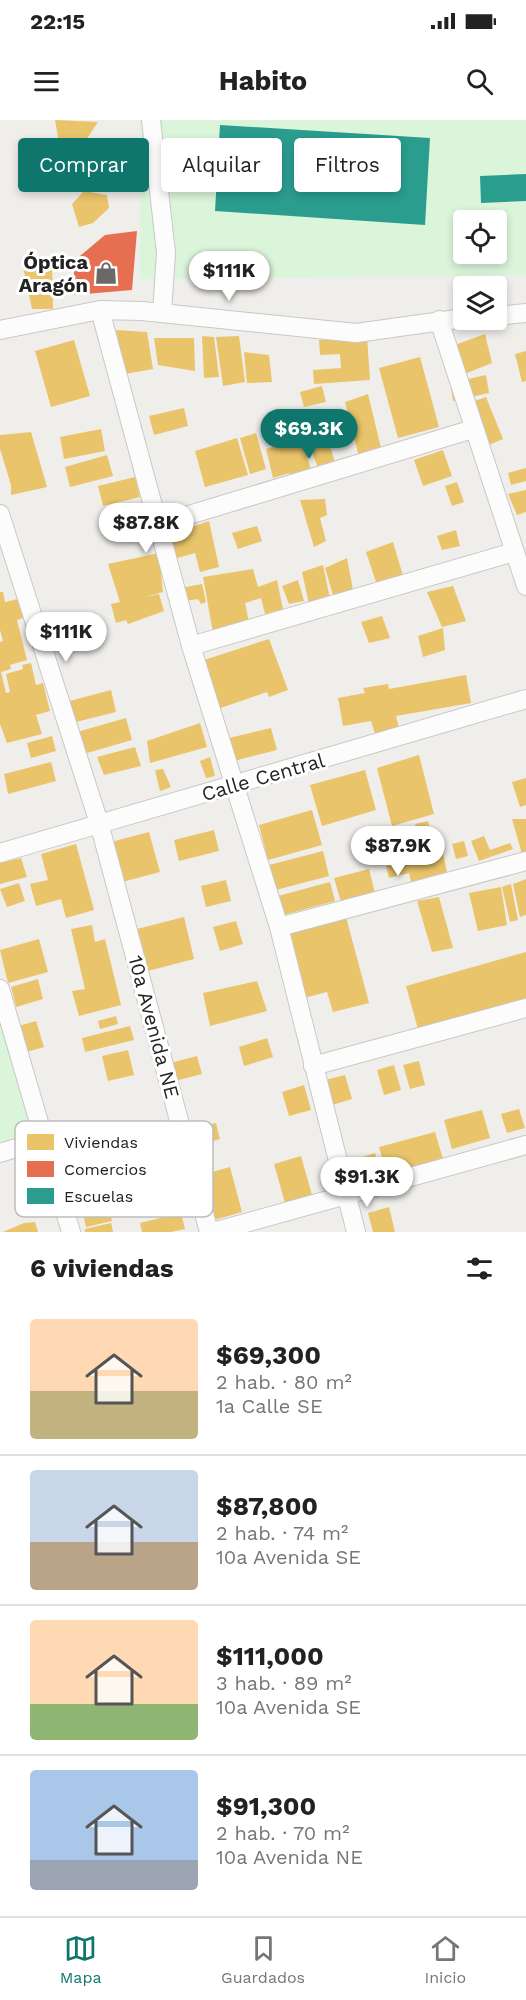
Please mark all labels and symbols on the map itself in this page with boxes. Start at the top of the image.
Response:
place label: Óptica Aragón [19,250,88,297]
pin: $111K [187,251,271,302]
shop icon: Óptica Aragón [93,260,119,286]
pin: $69.3K [260,409,358,460]
pin: $87.8K [97,503,195,554]
pin: $111K [24,612,108,663]
street label: Calle Central [199,748,327,806]
pin: $87.9K [349,826,447,877]
street label: 10a Avenida NE [123,953,185,1101]
legend [15,1121,213,1217]
text: Viviendas [64,1133,138,1152]
pin: $91.3K [318,1157,416,1208]
text: Comercios [64,1160,147,1179]
text: Escuelas [64,1187,133,1206]

